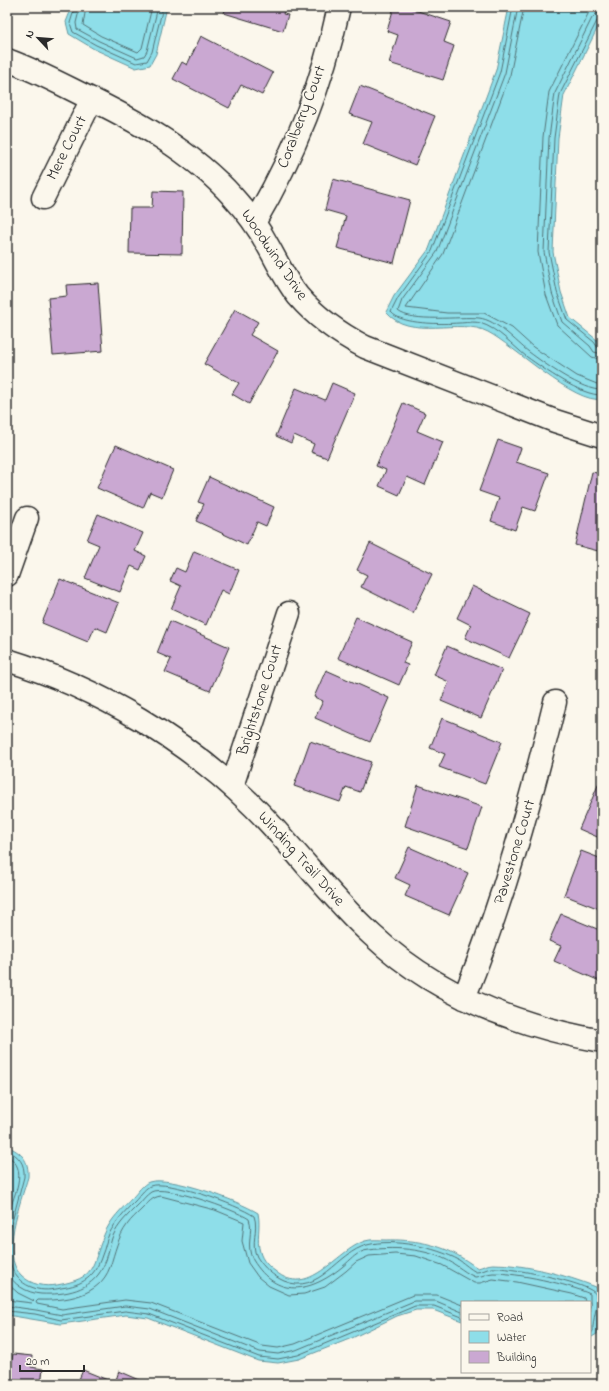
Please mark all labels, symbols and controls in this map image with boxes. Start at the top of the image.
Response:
north arrow [18,18,58,58]
text: N [21,27,39,41]
street label: Coralberry Court [271,62,333,172]
street label: Mere Court [41,111,94,184]
street label: Woodwind Drive [234,204,314,306]
street label: Brightstone Court [230,641,289,760]
street label: Pavestone Court [488,796,542,907]
street label: Winding Trail Drive [252,806,351,912]
legend [461,1301,591,1373]
text: Road [497,1309,523,1327]
text: Water [497,1329,526,1347]
scale bar [20,1347,84,1373]
text: Building [496,1349,536,1368]
text: 20 m [26,1353,49,1371]

